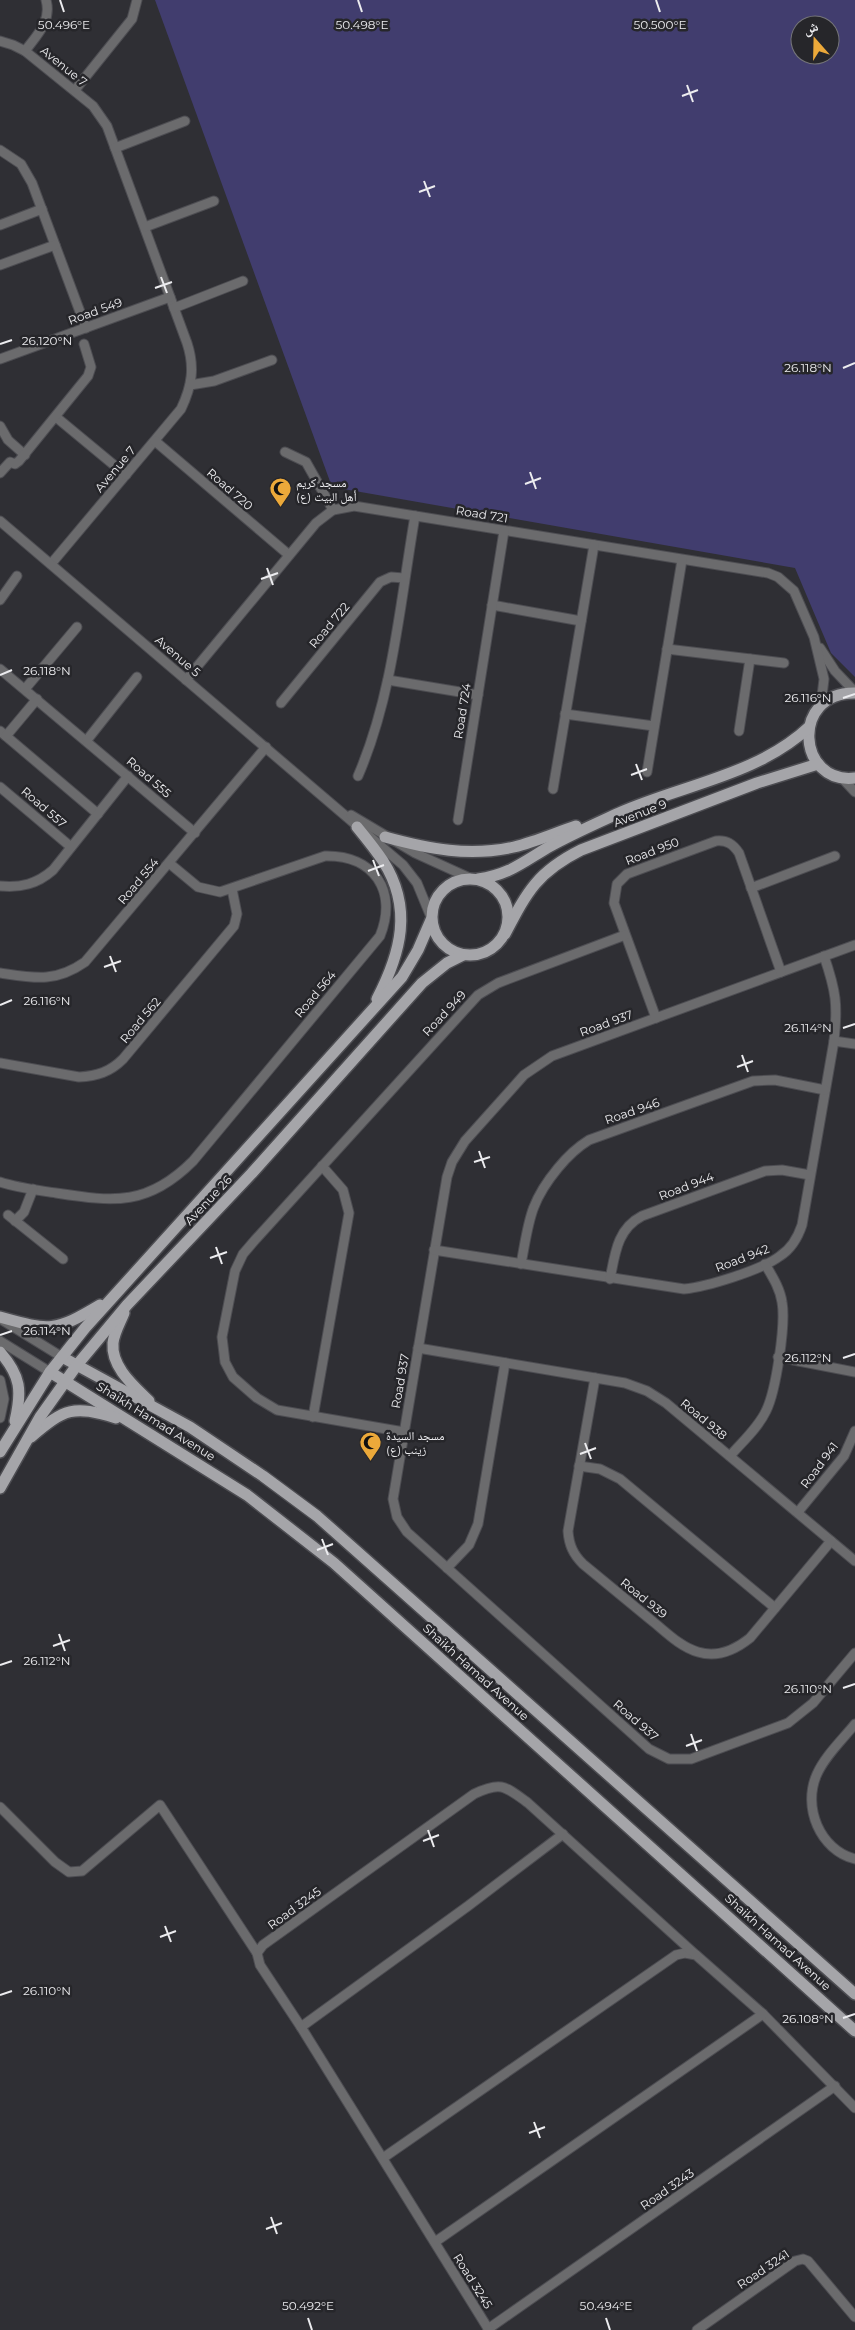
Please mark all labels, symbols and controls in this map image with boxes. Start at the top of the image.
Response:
north arrow [790,15,840,65]
text: 50.496°E [38,17,90,32]
text: 50.498°E [336,17,388,32]
text: 50.500°E [634,17,686,32]
text: ش [800,17,821,39]
street label: Avenue 7 [38,43,90,89]
street label: Road 549 [66,294,124,328]
text: 26.120°N [22,333,72,348]
text: 26.118°N [784,360,832,375]
street label: Avenue 7 [91,443,139,495]
street label: Road 720 [204,465,256,513]
place label: مسجد كريم أهل البيت (ع) [296,475,357,505]
mosque icon: مسجد كريم أهل البيت (ع) [268,477,292,508]
street label: Road 721 [455,502,509,526]
street label: Road 722 [306,599,353,651]
street label: Avenue 5 [152,632,204,680]
text: 26.118°N [23,663,71,678]
street label: Road 724 [450,682,474,740]
text: 26.116°N [784,690,832,705]
street label: Road 555 [123,753,175,801]
street label: Road 557 [18,783,70,831]
street label: Avenue 9 [611,796,669,830]
street label: Road 950 [623,834,681,868]
street label: Road 554 [114,855,162,907]
street label: Road 564 [291,967,339,1020]
street label: Road 949 [419,987,469,1039]
text: 26.116°N [23,993,71,1008]
street label: Road 562 [116,994,164,1046]
street label: Road 937 [577,1006,635,1040]
text: 26.114°N [784,1020,832,1035]
street label: Road 946 [603,1095,661,1127]
street label: Road 944 [656,1169,716,1203]
street label: Avenue 26 [181,1172,235,1228]
street label: Road 942 [713,1241,771,1275]
text: 26.114°N [23,1323,71,1338]
text: 26.112°N [785,1350,831,1365]
street label: Road 937 [388,1352,412,1410]
street label: Shaikh Hamad Avenue [94,1378,218,1464]
street label: Road 938 [678,1395,731,1443]
place label: مسجد السيدة زينب (ع) [386,1428,445,1458]
mosque icon: مسجد السيدة زينب (ع) [358,1430,382,1461]
street label: Road 941 [797,1439,841,1491]
street label: Road 939 [618,1575,670,1621]
street label: Shaikh Hamad Avenue [420,1620,532,1724]
text: 26.112°N [24,1653,70,1668]
text: 26.110°N [784,1681,832,1696]
street label: Road 937 [610,1696,662,1744]
street label: Road 3245 [264,1883,324,1932]
street label: Shaikh Hamad Avenue [722,1890,834,1994]
text: 26.110°N [23,1983,71,1998]
text: 26.108°N [782,2011,834,2026]
street label: Road 3243 [637,2165,697,2213]
street label: Road 3241 [734,2246,792,2292]
street label: Road 3245 [450,2251,496,2312]
text: 50.492°E [282,2298,334,2313]
text: 50.494°E [580,2298,632,2313]

